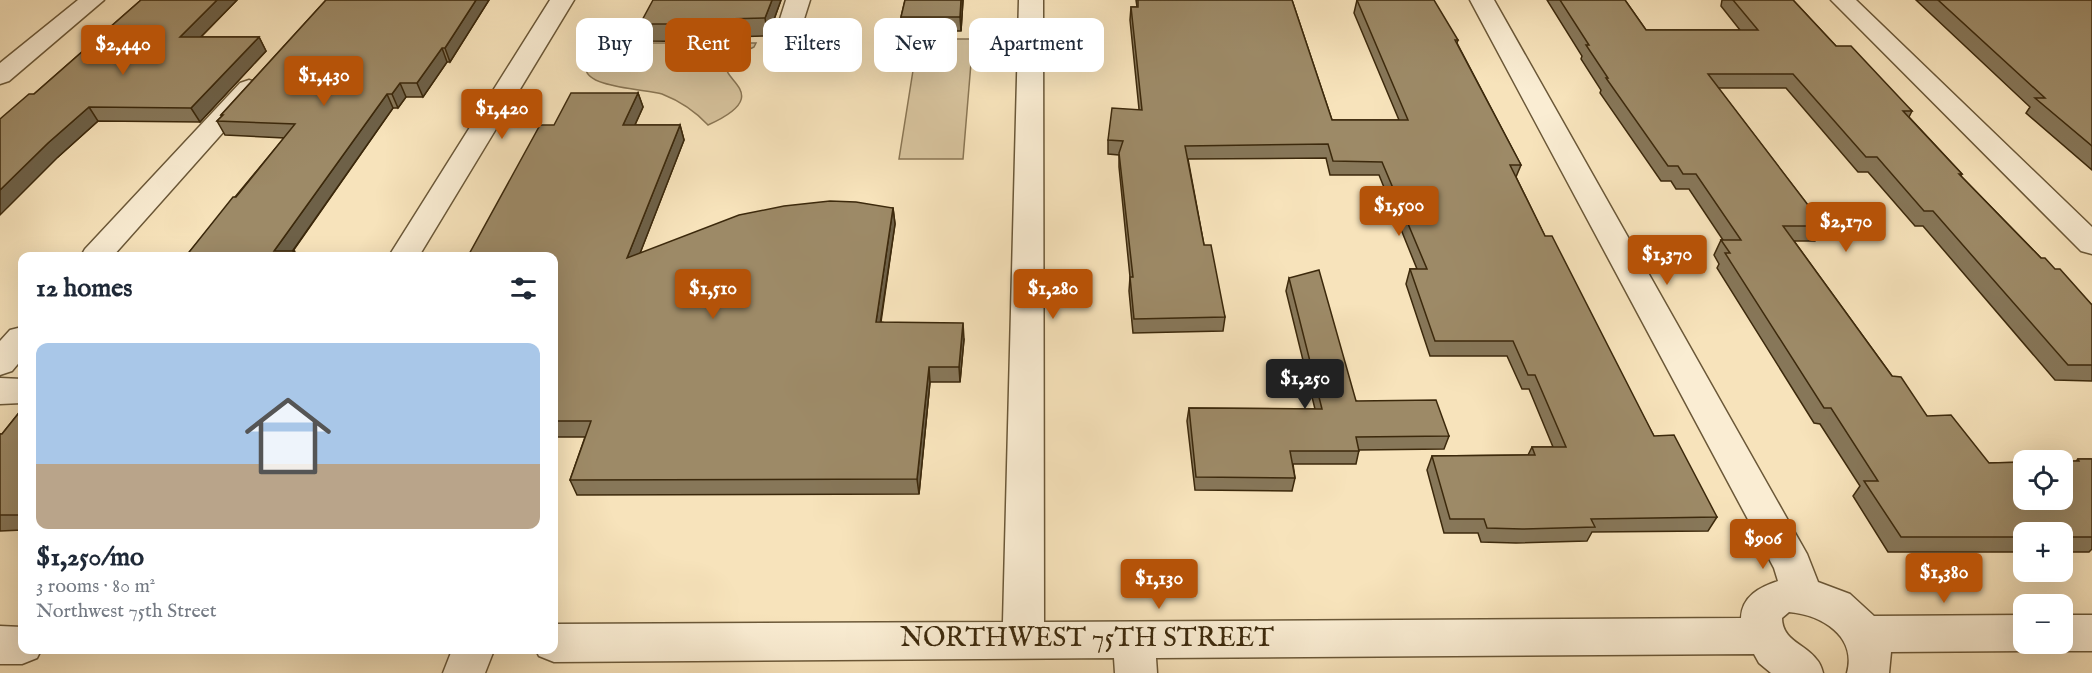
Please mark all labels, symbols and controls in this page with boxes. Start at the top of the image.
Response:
chip: Buy [576,18,653,72]
chip: Rent [665,18,751,72]
chip: Filters [763,18,862,72]
chip: New [874,18,957,72]
chip: Apartment [969,18,1104,72]
pin: $2,440 [74,25,172,76]
text: $2,440 [95,32,151,57]
pin: $1,430 [275,56,373,107]
text: $1,430 [298,63,350,88]
pin: $1,420 [453,89,551,140]
text: $1,420 [475,96,529,121]
pin: $1,500 [1350,186,1448,237]
text: $1,500 [1374,193,1424,218]
pin: $2,170 [1797,202,1895,253]
text: $2,170 [1820,209,1872,234]
pin: $1,370 [1618,235,1716,286]
text: $1,370 [1642,242,1692,267]
pin: $1,510 [664,269,762,320]
pin: $1,280 [1004,269,1102,320]
text: 12 homes [36,272,132,305]
icon: filters [507,272,540,305]
text: $1,510 [689,276,737,301]
text: $1,280 [1028,276,1078,301]
pin: $1,250 [1256,359,1354,410]
text: $1,250 [1280,366,1330,391]
icon: home [234,382,342,490]
map controls [2013,450,2073,654]
button: locate [2013,450,2073,510]
pin: $906 [1727,519,1799,570]
button: + [2013,522,2073,582]
text: $906 [1744,526,1782,551]
text: $1,250/mo [36,541,144,574]
pin: $1,380 [1895,553,1993,604]
pin: $1,130 [1110,559,1208,610]
text: $1,380 [1920,560,1968,585]
text: $1,130 [1135,566,1183,591]
text: 3 rooms · 80 m² [36,574,155,599]
button: − [2013,594,2073,654]
text: Northwest 75th Street [36,599,217,624]
street label: NORTHWEST 75TH STREET [900,622,1274,656]

